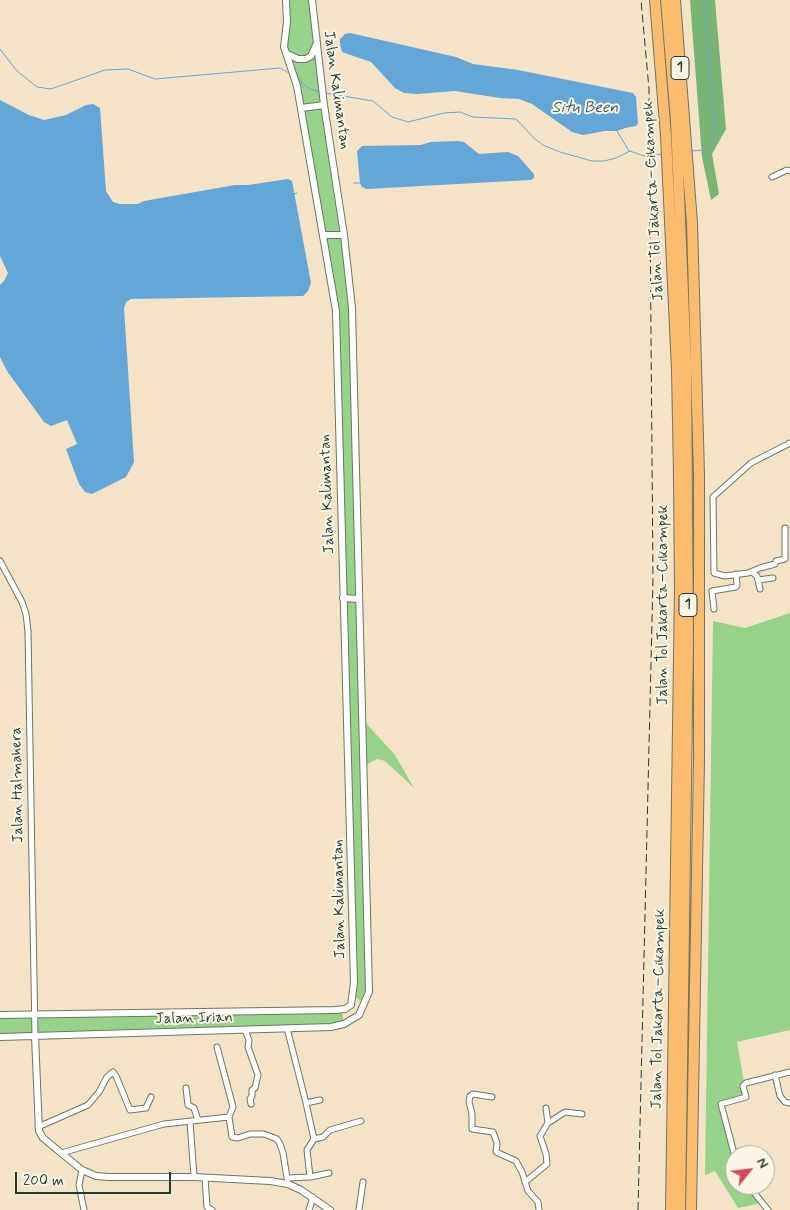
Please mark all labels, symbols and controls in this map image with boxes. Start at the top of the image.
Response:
street label: Jalan Kalimantan [319,29,353,151]
road number: 1 [671,56,689,80]
water label: Situ Been [552,99,618,119]
street label: Jalan Tol Jakarta–Cikampek [640,100,668,302]
street label: Jalan Kalimantan [317,434,339,554]
street label: Jalan Tol Jakarta–Cikampek [655,505,673,705]
road number: 1 [679,594,697,616]
street label: Jalan Halmahera [8,727,28,843]
street label: Jalan Kalimantan [330,839,350,959]
street label: Jalan Tol Jakarta–Cikampek [648,909,670,1109]
street label: Jalan Irian [155,1009,233,1029]
north arrow [725,1145,775,1195]
text: N [752,1155,772,1172]
scale bar [18,1162,174,1194]
text: 200 m [23,1171,64,1191]

